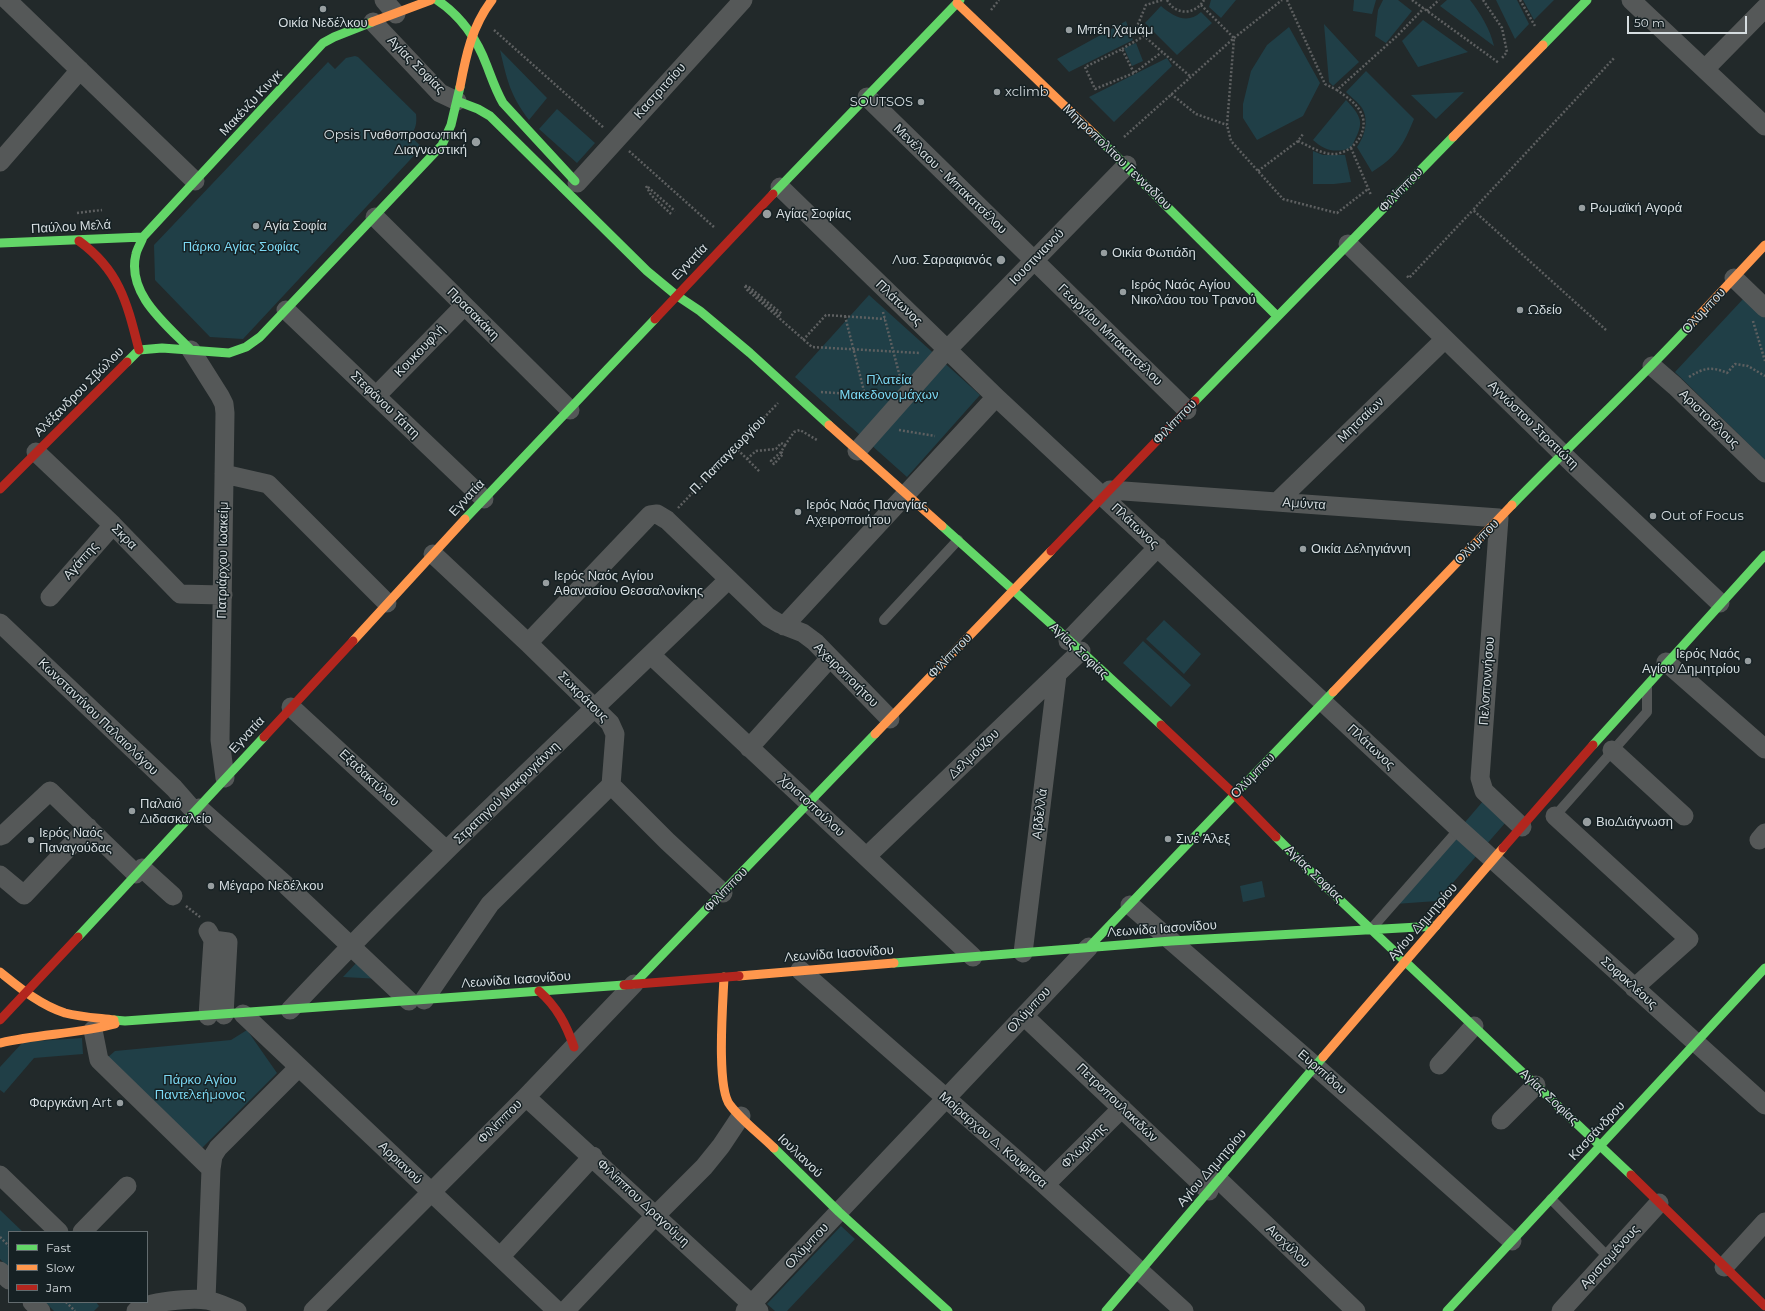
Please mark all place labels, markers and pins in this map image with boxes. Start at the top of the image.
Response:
marker: Οικία Νεδέλκου [318,4,328,14]
place label: Οικία Νεδέλκου [276,15,370,31]
place label: Μπέη Χαμάμ [1077,22,1156,38]
marker: Μπέη Χαμάμ [1064,25,1074,35]
place label: xclimb [1005,84,1049,100]
marker: xclimb [992,87,1002,97]
place label: SOUTSOS [850,94,913,110]
marker: SOUTSOS [916,97,926,107]
place label: Opsis Γναθοπροσωπική Διαγνωστική [320,127,467,158]
marker: Opsis Γναθοπροσωπική Διαγνωστική [470,136,482,148]
place label: Ρωμαϊκή Αγορά [1590,200,1685,216]
marker: Ρωμαϊκή Αγορά [1577,203,1587,213]
place label: Αγίας Σοφίας [776,206,856,222]
marker: Αγίας Σοφίας [761,208,773,220]
place label: Αγία Σοφία [264,218,331,234]
marker: Αγία Σοφία [251,221,261,231]
place label: Οικία Φωτιάδη [1112,245,1202,261]
marker: Οικία Φωτιάδη [1099,248,1109,258]
place label: Λυσ. Σαραφιανός [887,252,992,268]
marker: Λυσ. Σαραφιανός [995,254,1007,266]
place label: Ιερός Ναός Αγίου Νικολάου του Τρανού [1131,277,1262,308]
marker: Ιερός Ναός Αγίου Νικολάου του Τρανού [1118,287,1128,297]
place label: Ωδείο [1528,302,1565,318]
marker: Ωδείο [1515,305,1525,315]
place label: Ιερός Ναός Παναγίας Αχειροποιήτου [806,497,934,528]
marker: Ιερός Ναός Παναγίας Αχειροποιήτου [793,507,803,517]
place label: Out of Focus [1661,508,1744,524]
marker: Out of Focus [1648,511,1658,521]
place label: Οικία Δεληγιάννη [1311,541,1418,557]
marker: Οικία Δεληγιάννη [1298,544,1308,554]
place label: Ιερός Ναός Αγίου Αθανασίου Θεσσαλονίκης [554,568,709,599]
marker: Ιερός Ναός Αγίου Αθανασίου Θεσσαλονίκης [541,578,551,588]
place label: Ιερός Ναός Αγίου Δημητρίου [1636,646,1740,677]
marker: Ιερός Ναός Αγίου Δημητρίου [1743,656,1753,666]
place label: Παλαιό Διδασκαλείο [140,796,217,827]
marker: Παλαιό Διδασκαλείο [127,806,137,816]
place label: ΒιοΔιάγνωση [1596,814,1676,830]
marker: ΒιοΔιάγνωση [1581,816,1593,828]
place label: Ιερός Ναός Παναγούδας [39,825,115,856]
place label: Σινέ Άλεξ [1176,831,1232,847]
marker: Σινέ Άλεξ [1163,834,1173,844]
marker: Ιερός Ναός Παναγούδας [26,835,36,845]
place label: Μέγαρο Νεδέλκου [219,878,329,894]
marker: Μέγαρο Νεδέλκου [206,881,216,891]
place label: Φαργκάνη Art [26,1095,112,1111]
marker: Φαργκάνη Art [115,1098,125,1108]

